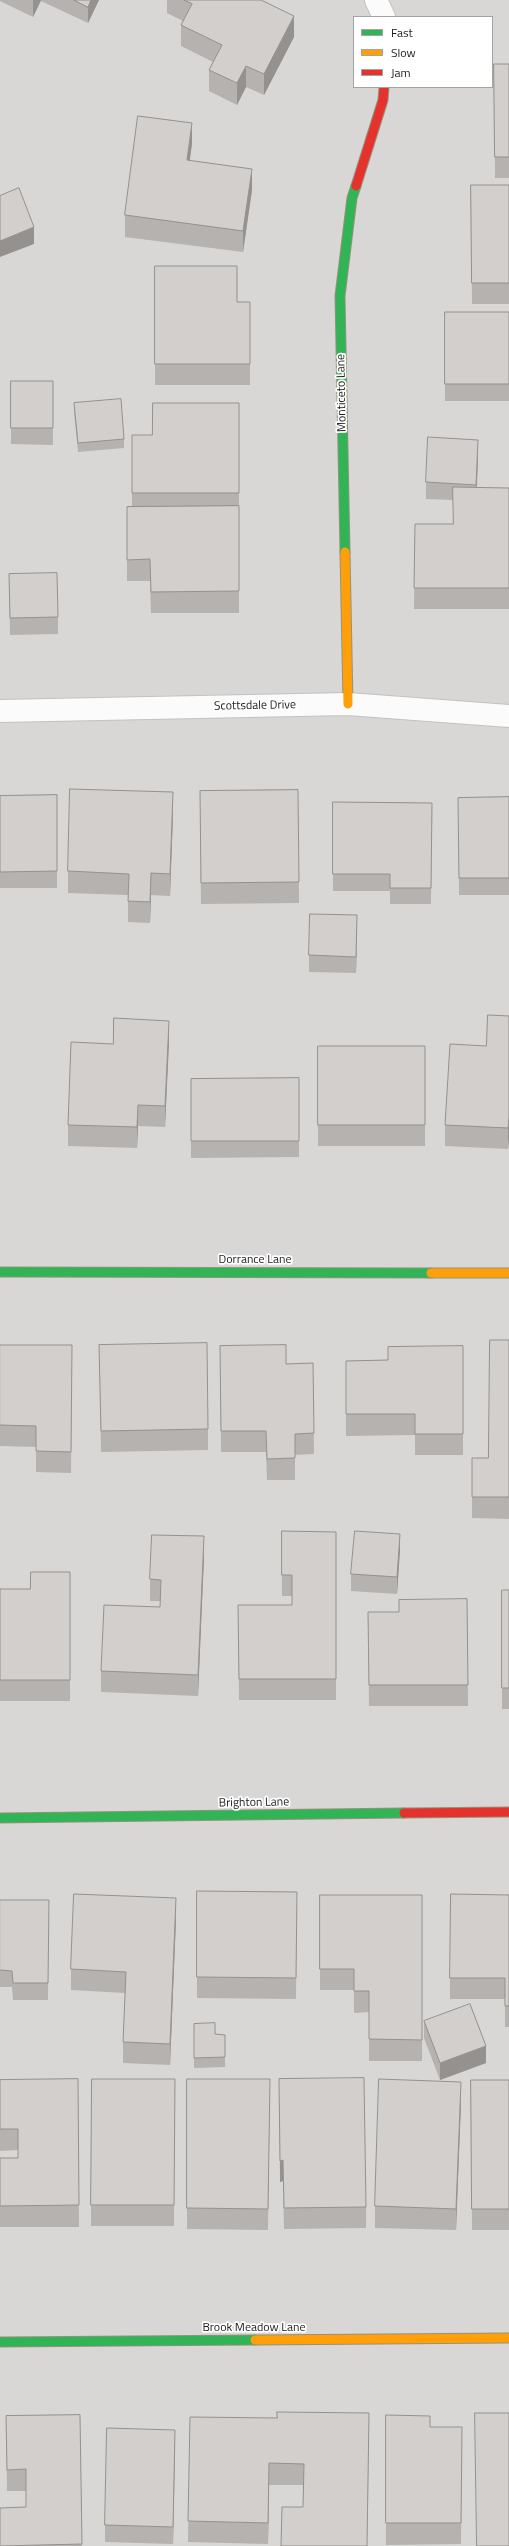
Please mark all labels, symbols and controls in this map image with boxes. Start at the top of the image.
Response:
legend [353,16,493,88]
text: Fast [391,23,413,42]
text: Slow [391,43,416,62]
text: Jam [391,63,411,82]
street label: Monticeto Lane [334,354,350,432]
street label: Scottsdale Drive [214,698,296,714]
street label: Dorrance Lane [219,1253,291,1267]
street label: Brighton Lane [219,1795,289,1811]
street label: Brook Meadow Lane [202,2321,306,2335]

